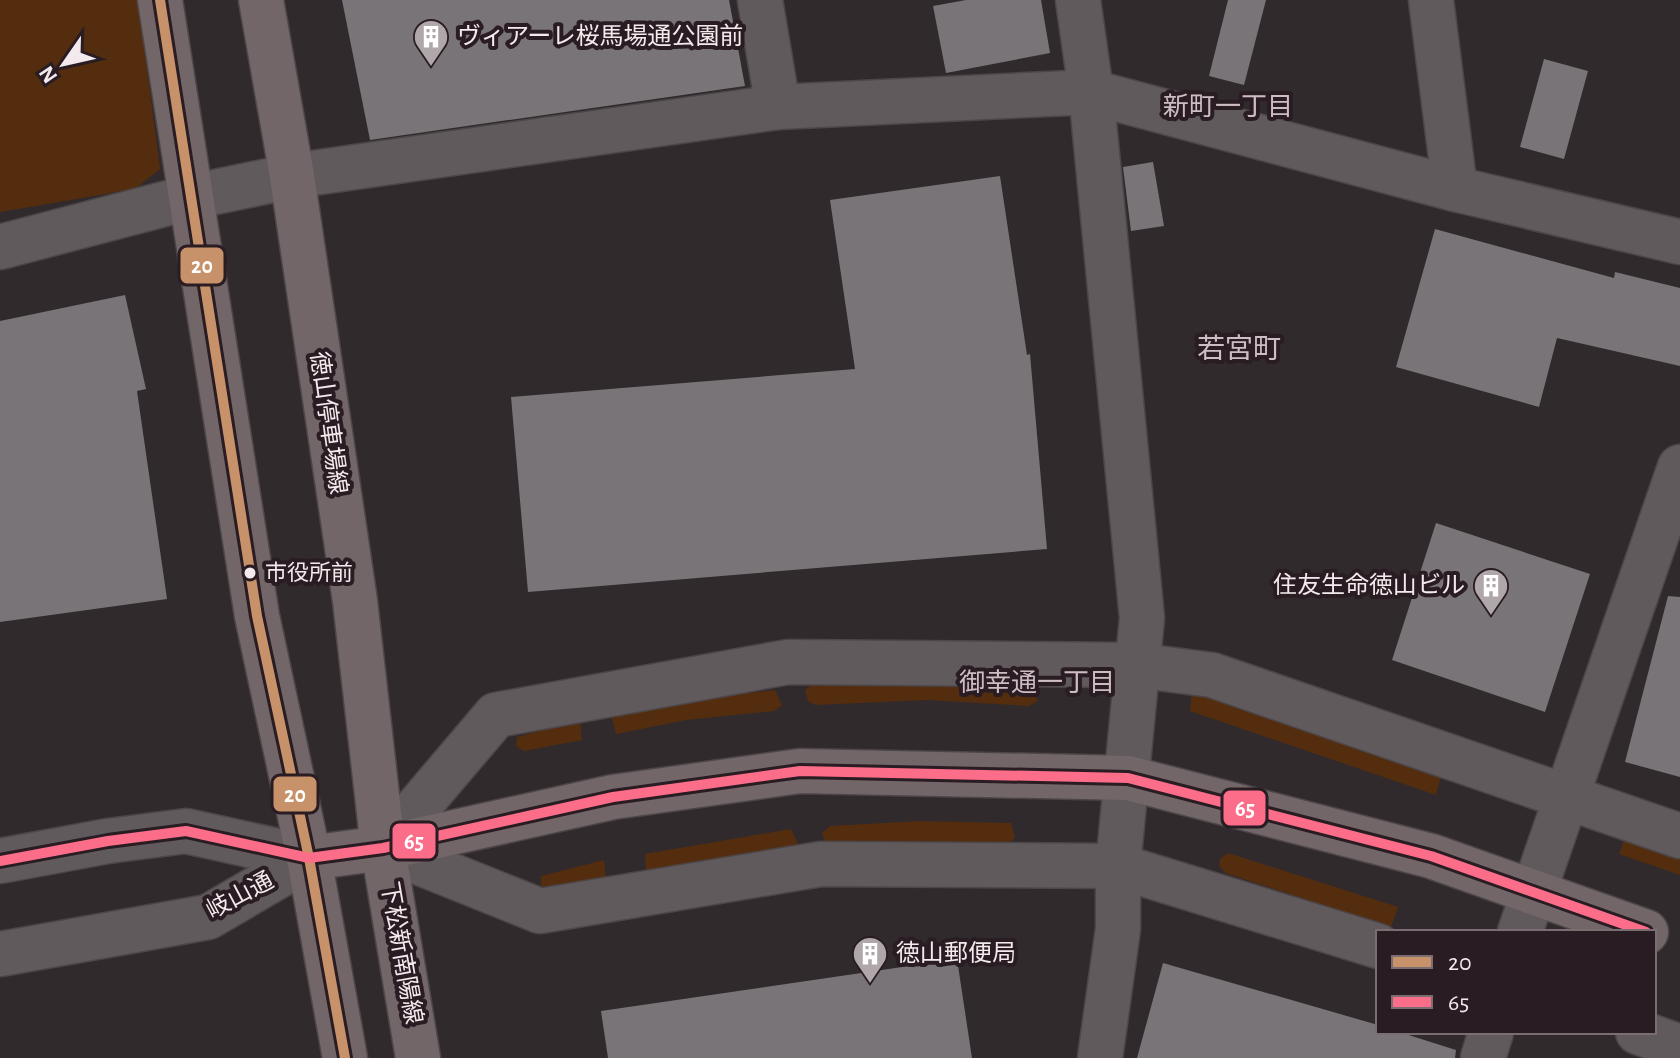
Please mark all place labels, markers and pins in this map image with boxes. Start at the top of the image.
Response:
building icon: ヴィアーレ桜馬場通公園前 [412,18,450,68]
place label: ヴィアーレ桜馬場通公園前 [457,23,744,49]
place label: 市役所前 [265,561,353,584]
marker: 市役所前 [242,565,258,581]
building icon: 住友生命徳山ビル [1472,567,1510,617]
place label: 住友生命徳山ビル [1273,572,1465,598]
building icon: 徳山郵便局 [851,935,889,985]
place label: 徳山郵便局 [896,940,1016,966]

